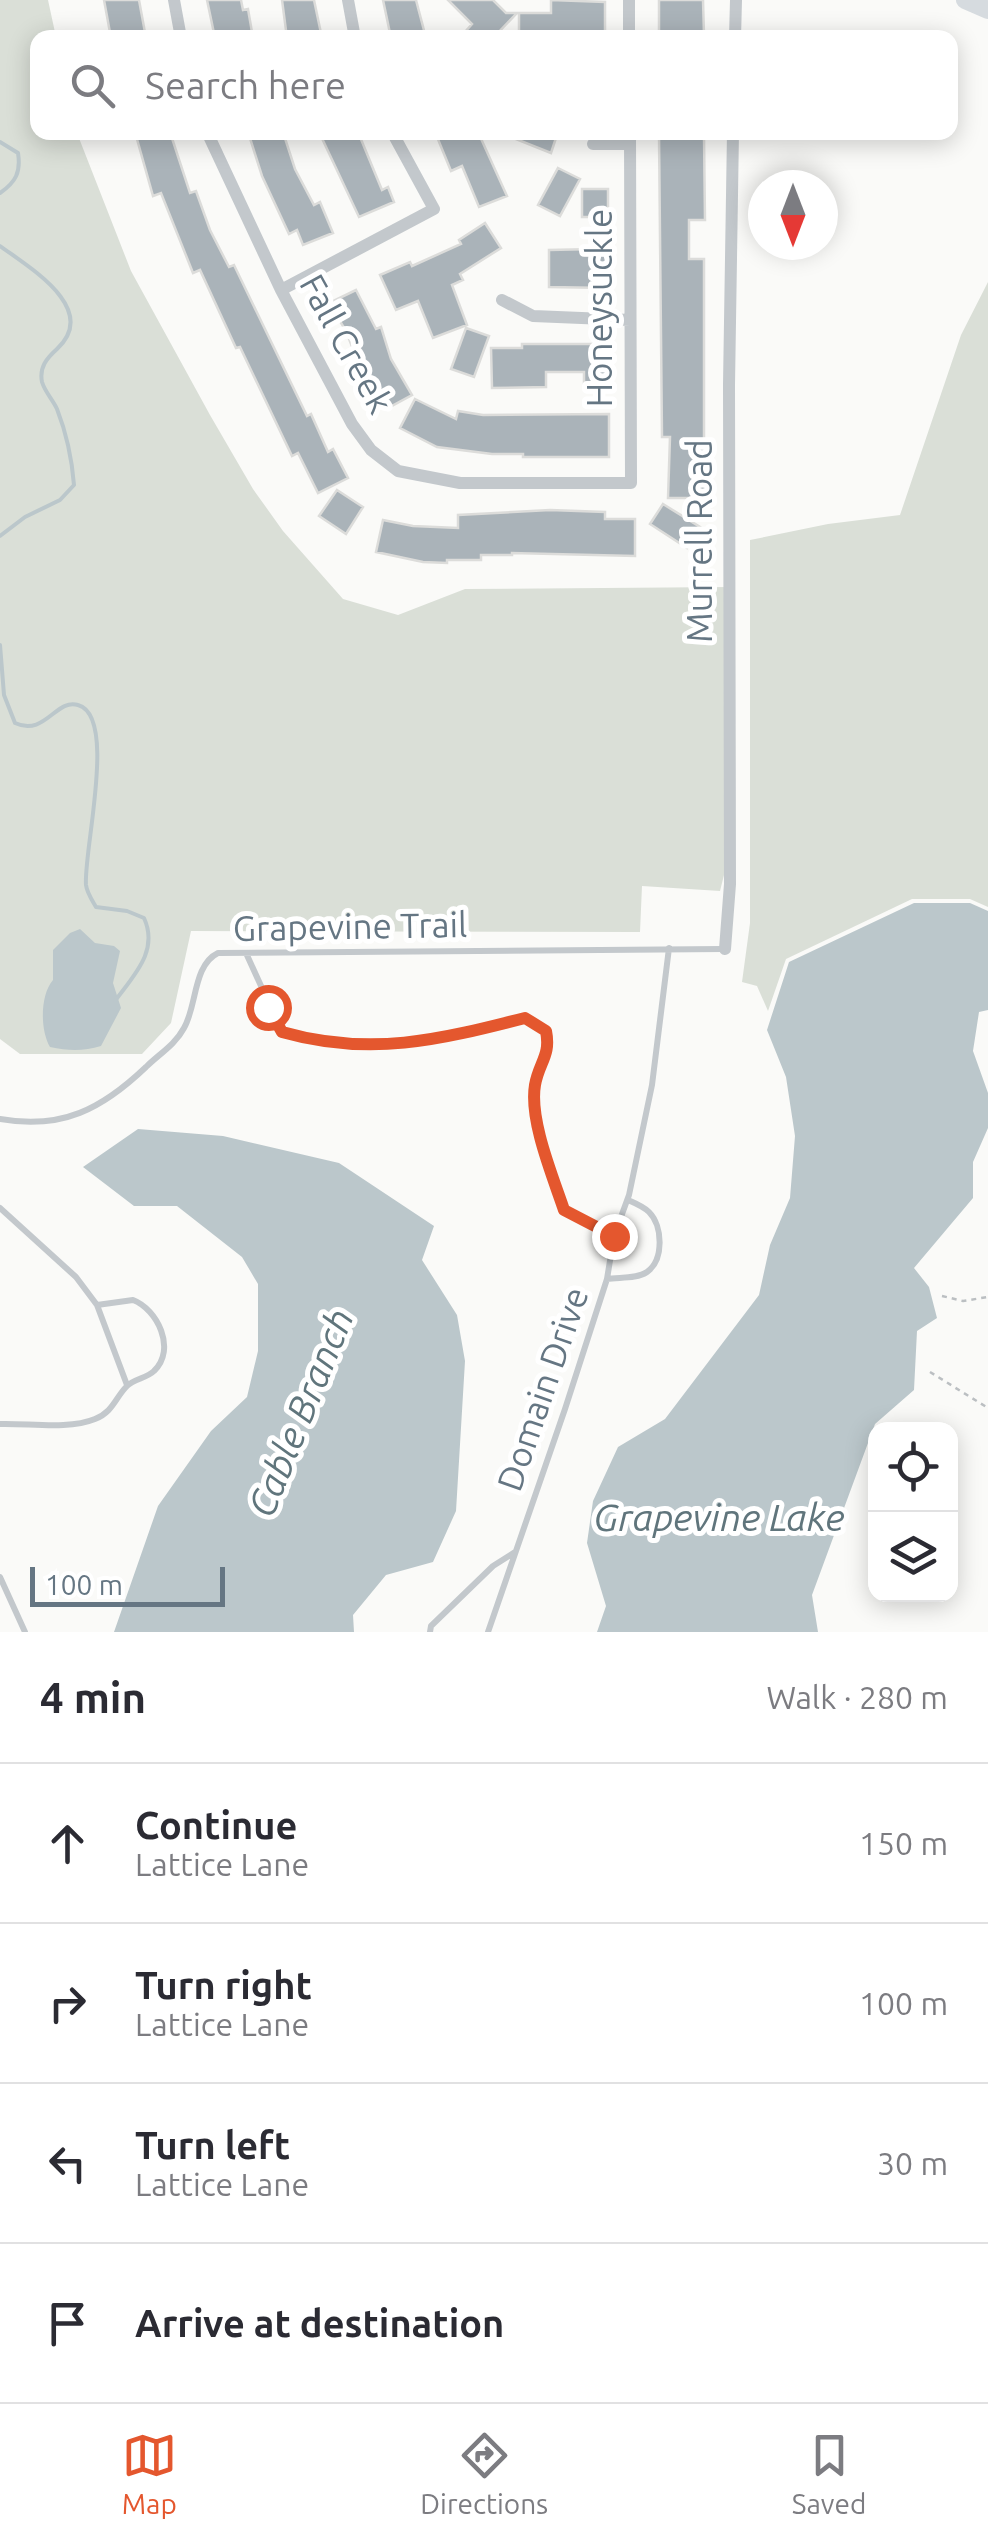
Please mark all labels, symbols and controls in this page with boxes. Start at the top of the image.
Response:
search box [30,30,958,140]
icon: search [65,58,120,113]
text: Search here [145,64,346,106]
north arrow [748,170,838,260]
street label: Honeysuckle [579,209,619,407]
street label: Fall Creek [292,267,401,420]
street label: Murrell Road [679,439,719,643]
street label: Grapevine Trail [233,904,467,948]
route start [246,985,292,1031]
route end [592,1214,638,1260]
street label: Domain Drive [489,1282,596,1496]
water label: Cable Branch [239,1303,361,1523]
map controls [868,1422,958,1602]
button: locate [868,1422,958,1512]
water label: Grapevine Lake [593,1496,845,1538]
button: layers [868,1512,958,1602]
scale bar [30,1562,225,1606]
text: 100 m [45,1569,123,1600]
text: 4 min [40,1674,146,1721]
text: Walk · 280 m [766,1679,948,1715]
text: Continue [135,1804,297,1846]
icon: ahead [40,1816,95,1871]
text: 150 m [859,1825,948,1861]
text: Lattice Lane [135,1846,309,1882]
text: Turn right [135,1964,312,2006]
icon: right [40,1976,95,2031]
text: 100 m [859,1985,948,2021]
text: Lattice Lane [135,2006,309,2042]
text: Turn left [135,2124,290,2166]
icon: left [40,2136,95,2191]
text: 30 m [877,2145,948,2181]
text: Lattice Lane [135,2166,309,2202]
icon: arrive [40,2296,95,2351]
text: Arrive at destination [135,2302,504,2344]
tab: Map [122,2428,177,2519]
tab: Directions [420,2428,548,2519]
tab: Saved [792,2428,866,2519]

